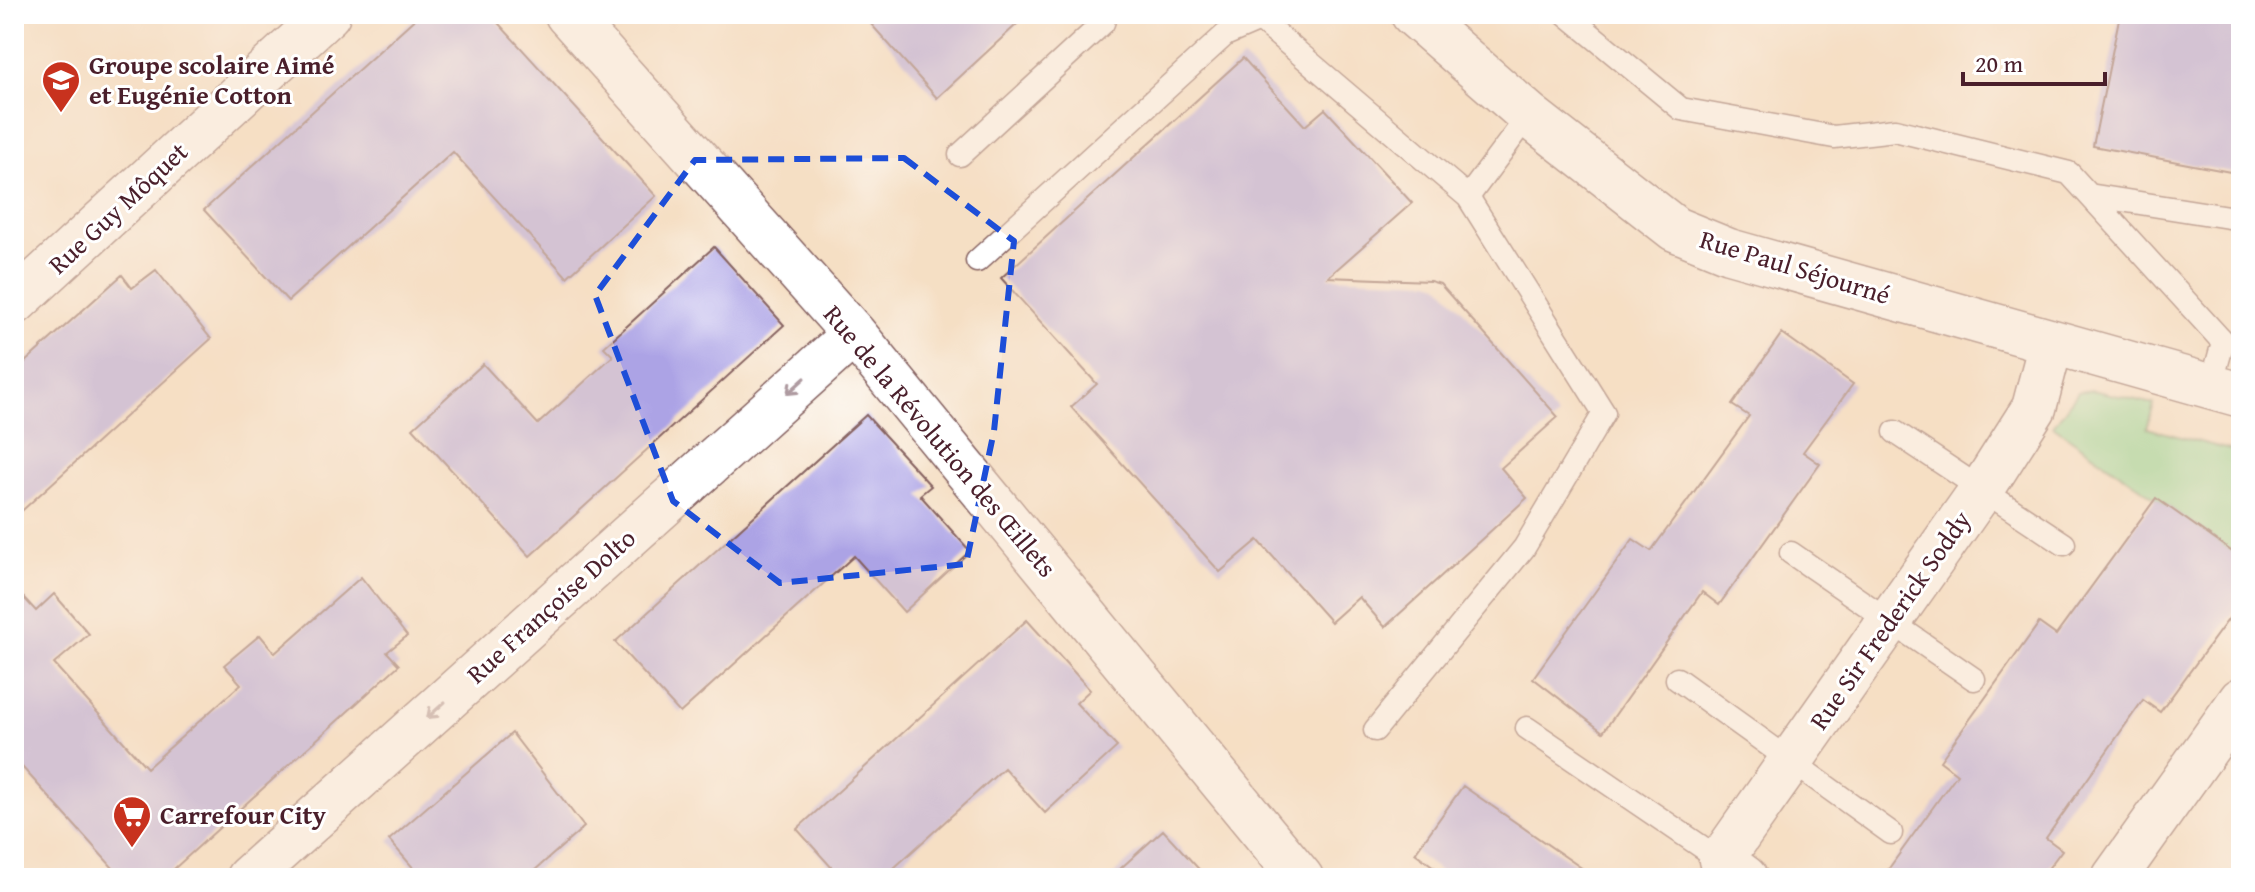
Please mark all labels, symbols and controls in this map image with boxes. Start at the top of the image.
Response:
scale bar [1963,36,2105,86]
place label: Groupe scolaire Aimé et Eugénie Cotton [89,45,335,114]
text: 20 m [1975,46,2023,81]
school or university icon: Groupe scolaire Aimé et Eugénie Cotton [40,59,82,114]
street label: Rue Guy Môquet [39,132,196,283]
street label: Rue Paul Séjourné [1695,219,1895,314]
street label: Rue de la Révolution des Œillets [814,296,1066,585]
one-way arrow [787,377,807,395]
street label: Rue Sir Frederick Soddy [1799,502,1980,737]
street label: Rue Françoise Dolto [457,519,644,692]
one-way arrow [426,700,446,719]
supermarket icon: Carrefour City [111,794,153,849]
place label: Carrefour City [160,795,326,834]

